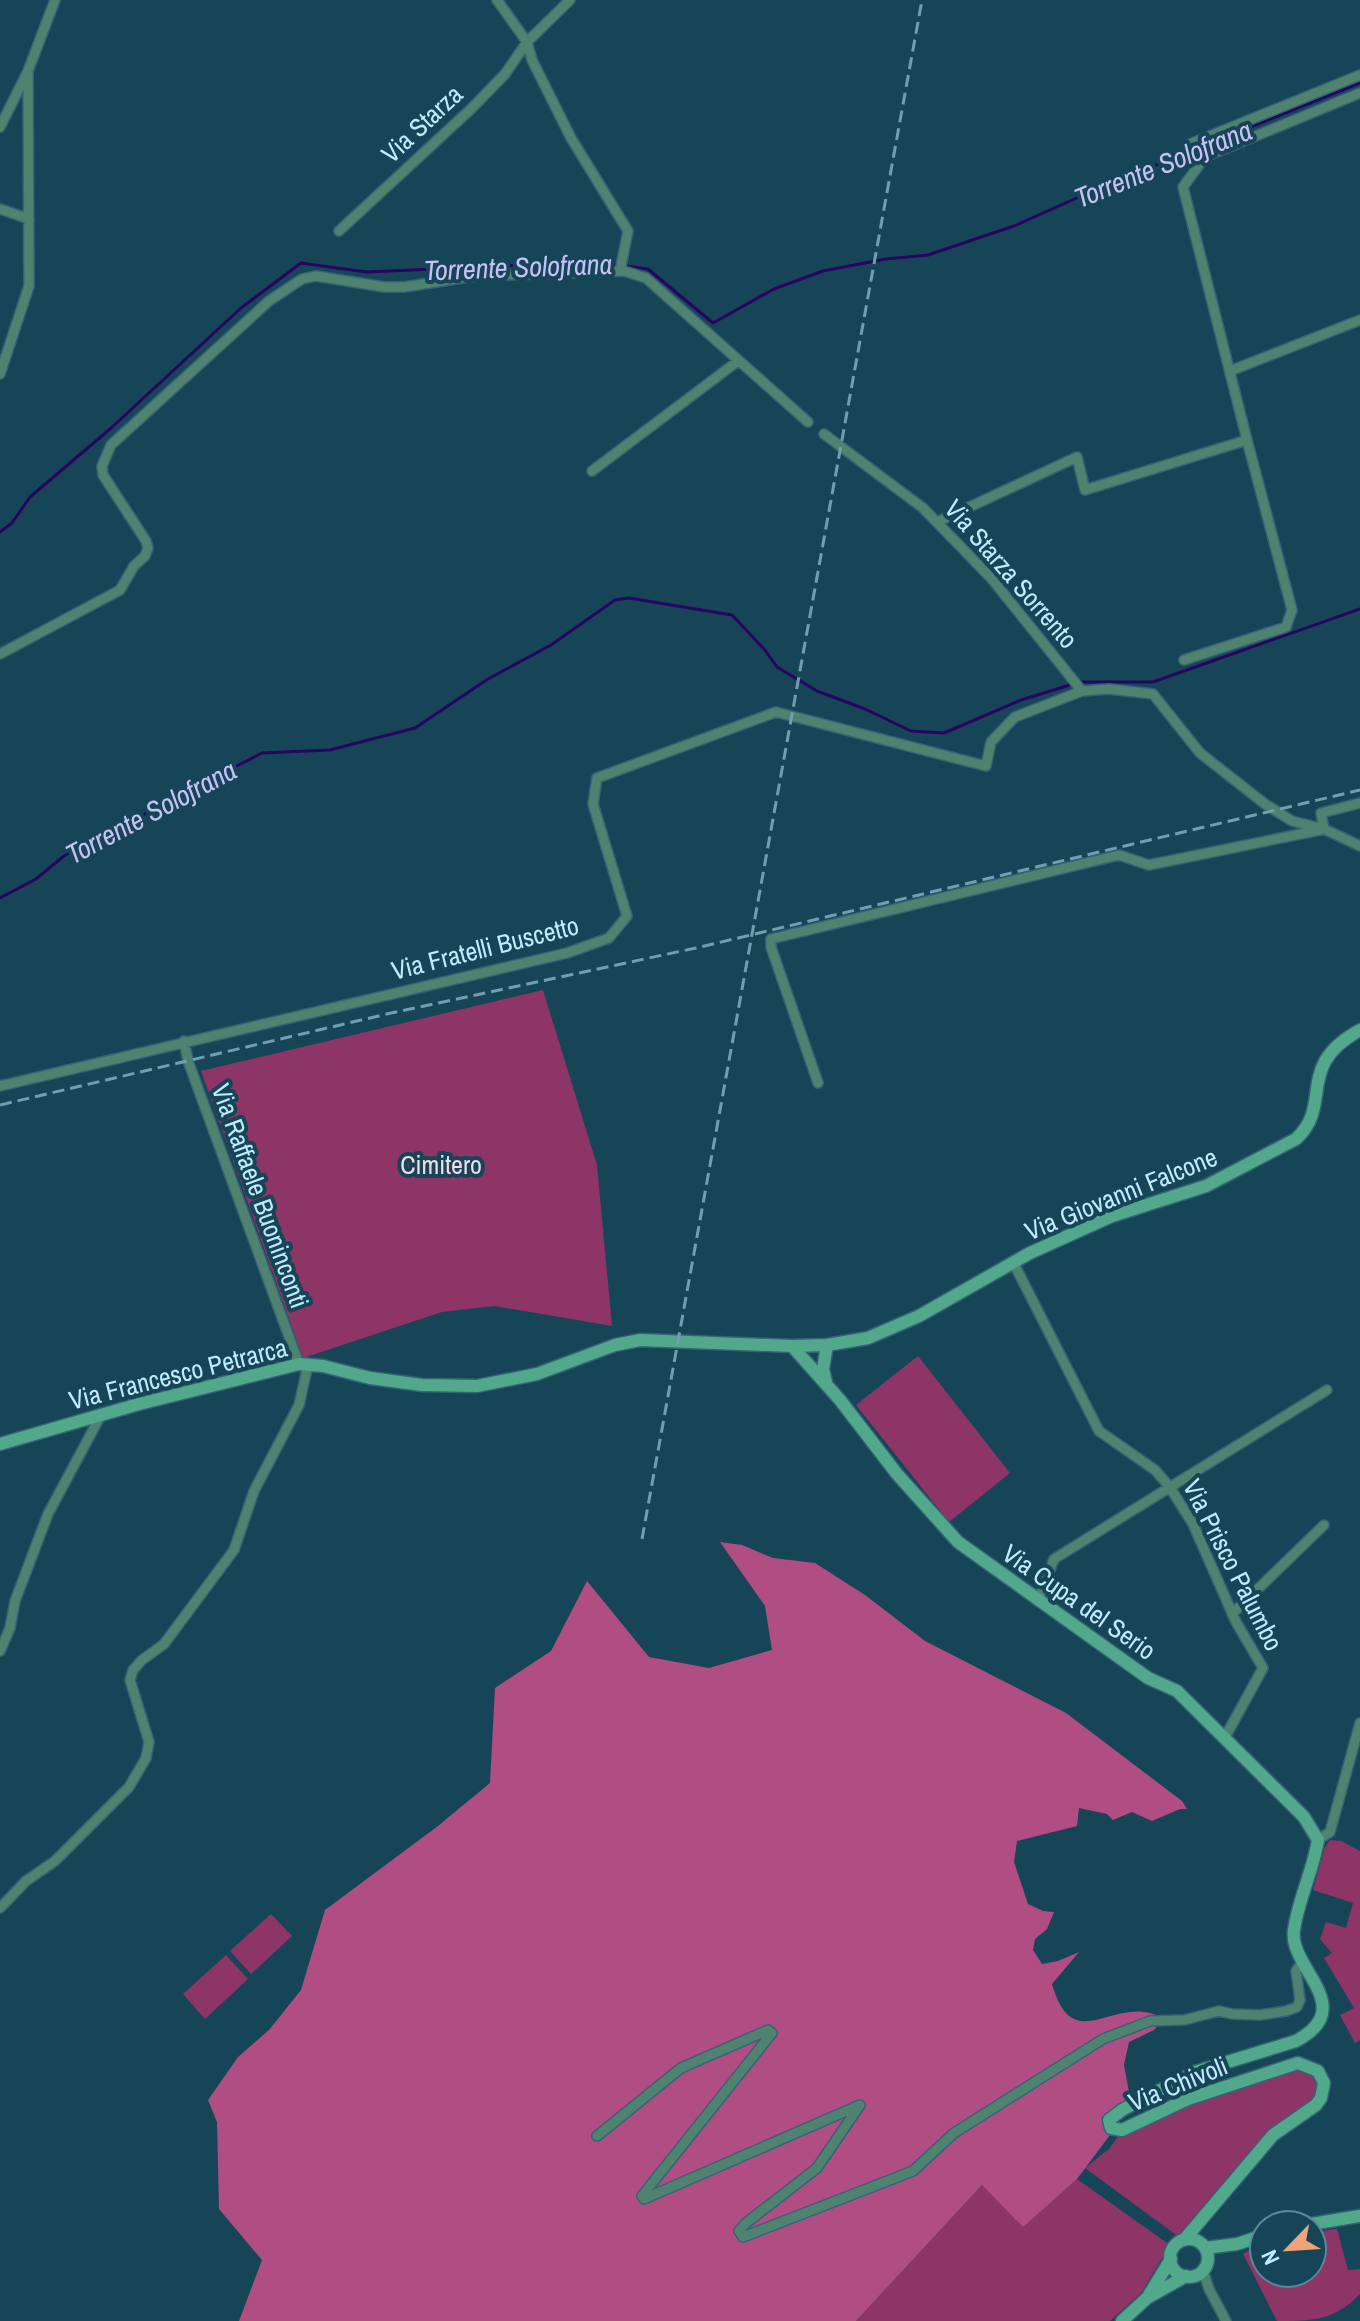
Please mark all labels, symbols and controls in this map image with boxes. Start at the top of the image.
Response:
street label: Via Starza [373,77,470,170]
water label: Torrente Solofrana [1069,111,1257,217]
water label: Torrente Solofrana [423,245,613,289]
street label: Via Starza Sorrento [937,492,1086,656]
water label: Torrente Solofrana [59,751,243,873]
street label: Via Fratelli Buscetto [388,907,582,988]
street label: Via Raffaele Buoninconti [204,1079,317,1313]
street label: Via Giovanni Falcone [1019,1139,1222,1248]
park label: Cimitero [400,1147,482,1182]
street label: Via Francesco Petrarca [65,1329,291,1418]
street label: Via Prisco Palumbo [1175,1473,1292,1657]
street label: Via Cupa del Serio [996,1536,1163,1667]
street label: Via Chivoli [1123,2048,1233,2119]
north arrow [1248,2209,1328,2289]
text: N [1254,2245,1286,2270]

